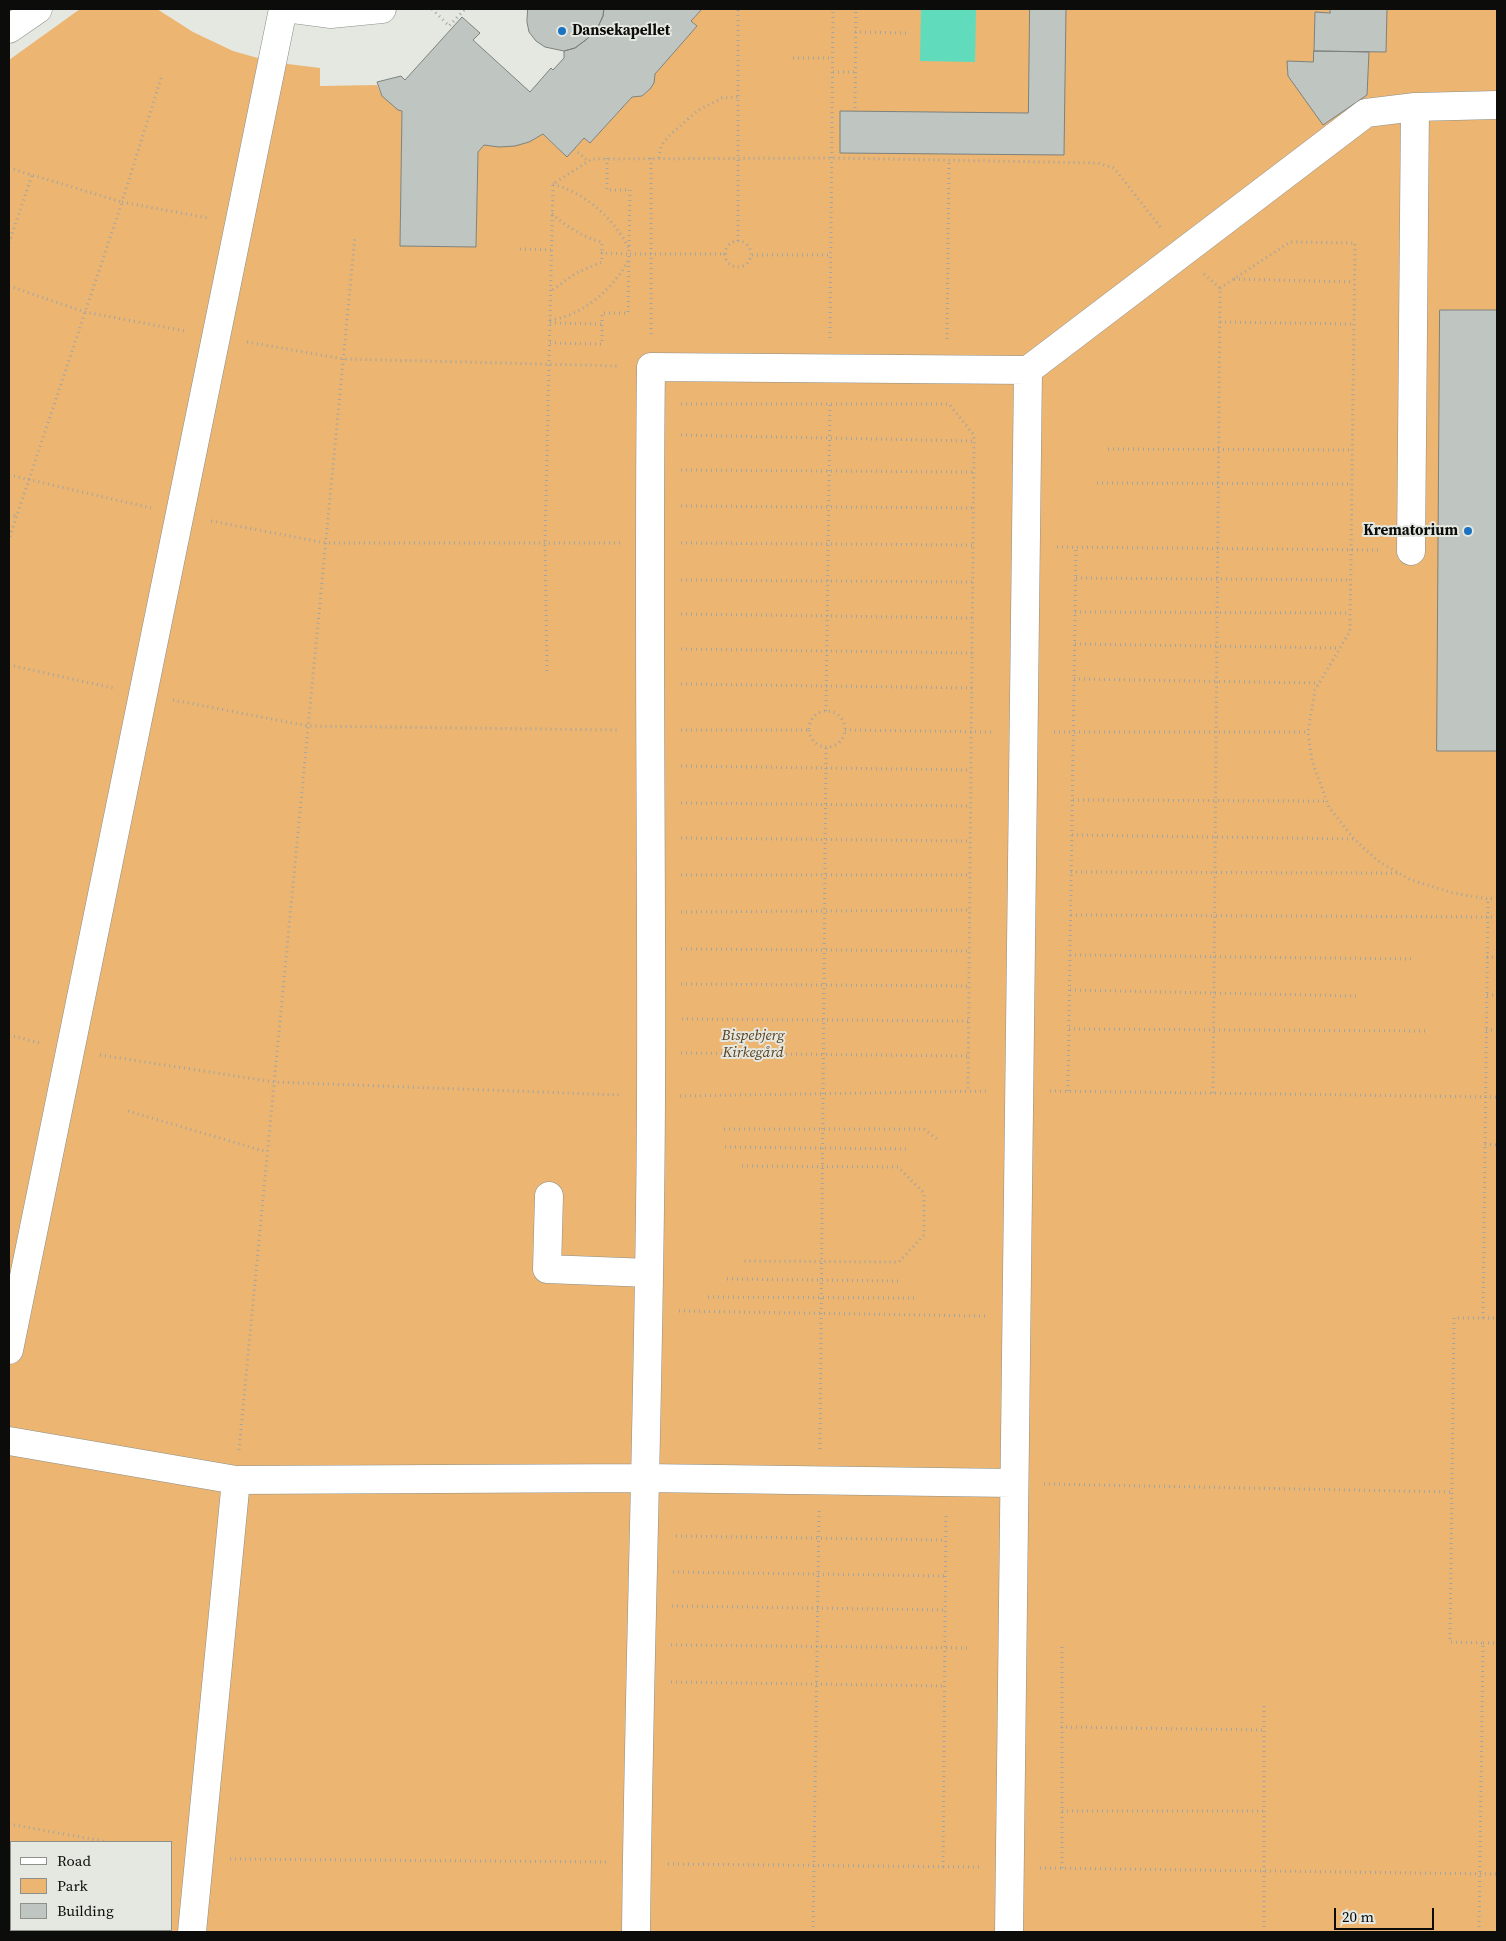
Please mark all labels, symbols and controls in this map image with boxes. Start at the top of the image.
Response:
place label: Dansekapellet [572,22,670,40]
marker: Dansekapellet [556,25,568,37]
place label: Krematorium [1363,522,1458,540]
marker: Krematorium [1462,525,1474,537]
park label: Bispebjerg Kirkegård [721,1027,785,1062]
legend [10,1841,172,1931]
text: Road [57,1850,91,1871]
text: Park [57,1875,88,1896]
scale bar [1336,1898,1436,1930]
text: Building [57,1900,114,1921]
text: 20 m [1342,1906,1374,1927]

